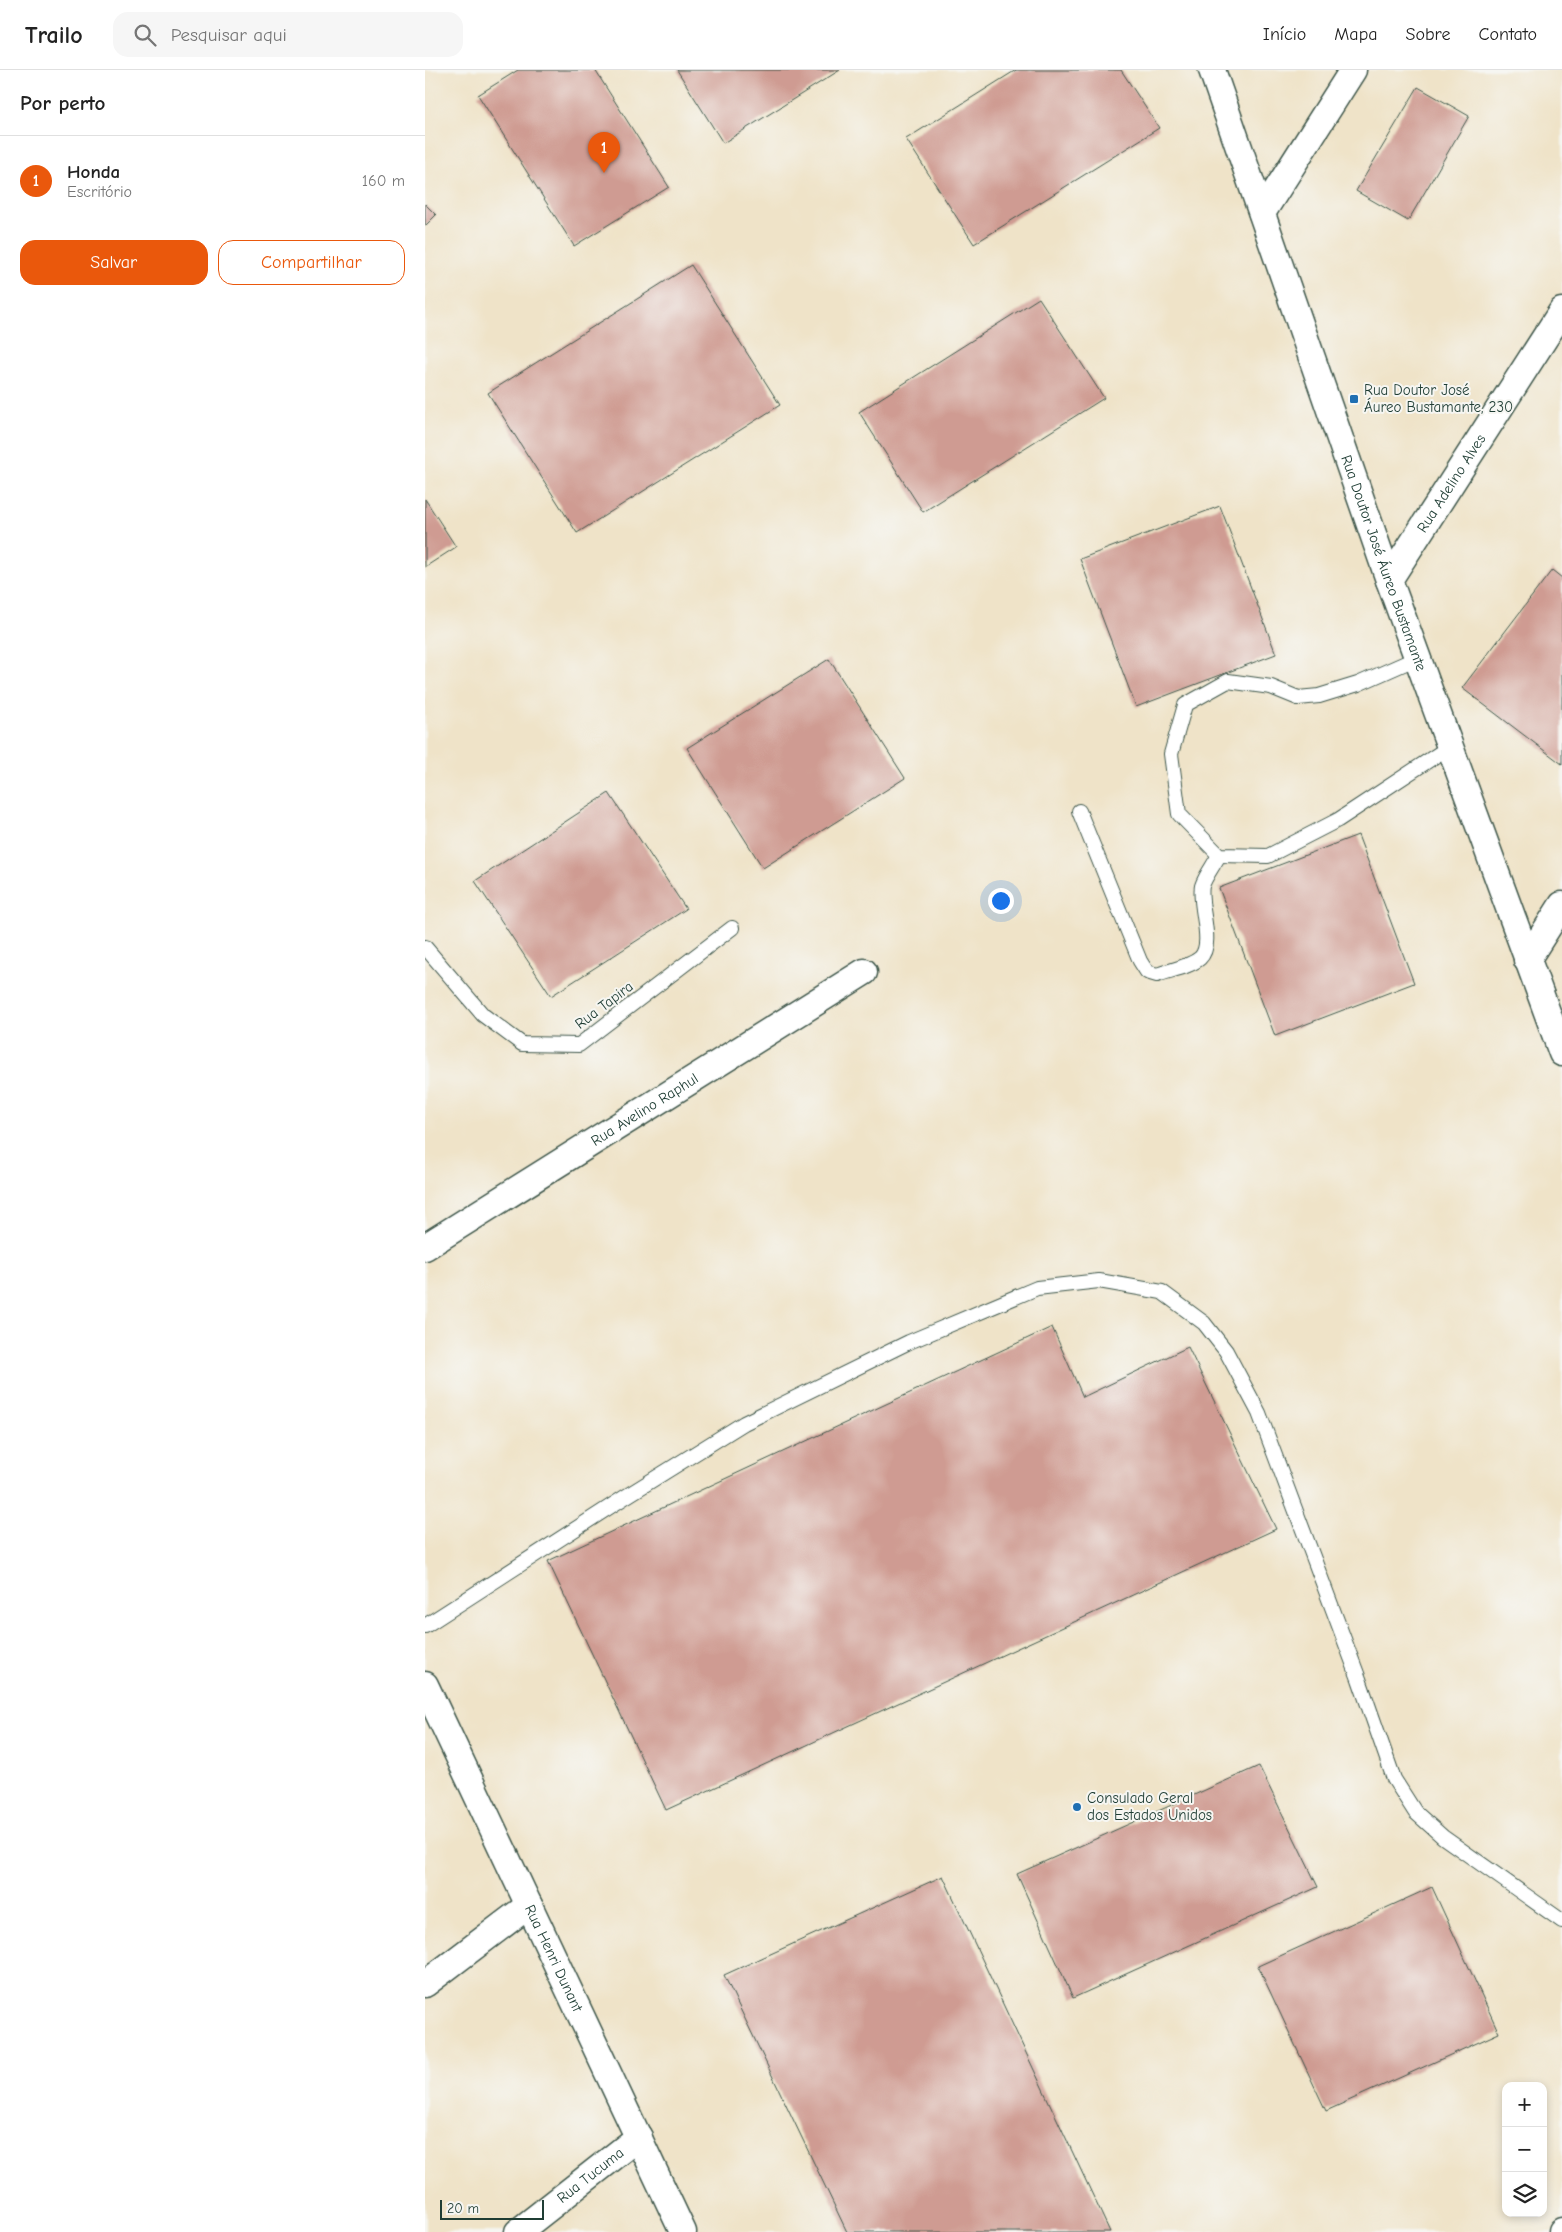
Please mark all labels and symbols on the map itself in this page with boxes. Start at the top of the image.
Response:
pin: 1 [588,132,620,173]
place label: Rua Doutor José Áureo Bustamante, 230 [1364,381,1513,416]
marker: Rua Doutor José Áureo Bustamante, 230 [1348,393,1360,405]
street label: Rua Adelino Alves [1413,431,1489,536]
street label: Rua Doutor José Áureo Bustamante [1337,453,1431,674]
your location [988,888,1014,914]
street label: Rua Tapira [571,977,637,1033]
street label: Rua Avelino Raphul [588,1069,701,1150]
place label: Consulado Geral dos Estados Unidos [1087,1789,1212,1824]
marker: Consulado Geral dos Estados Unidos [1071,1801,1083,1813]
street label: Rua Henri Dunant [521,1902,587,2015]
street label: Rua Tucuma [553,2143,627,2207]
scale bar [440,2197,544,2220]

